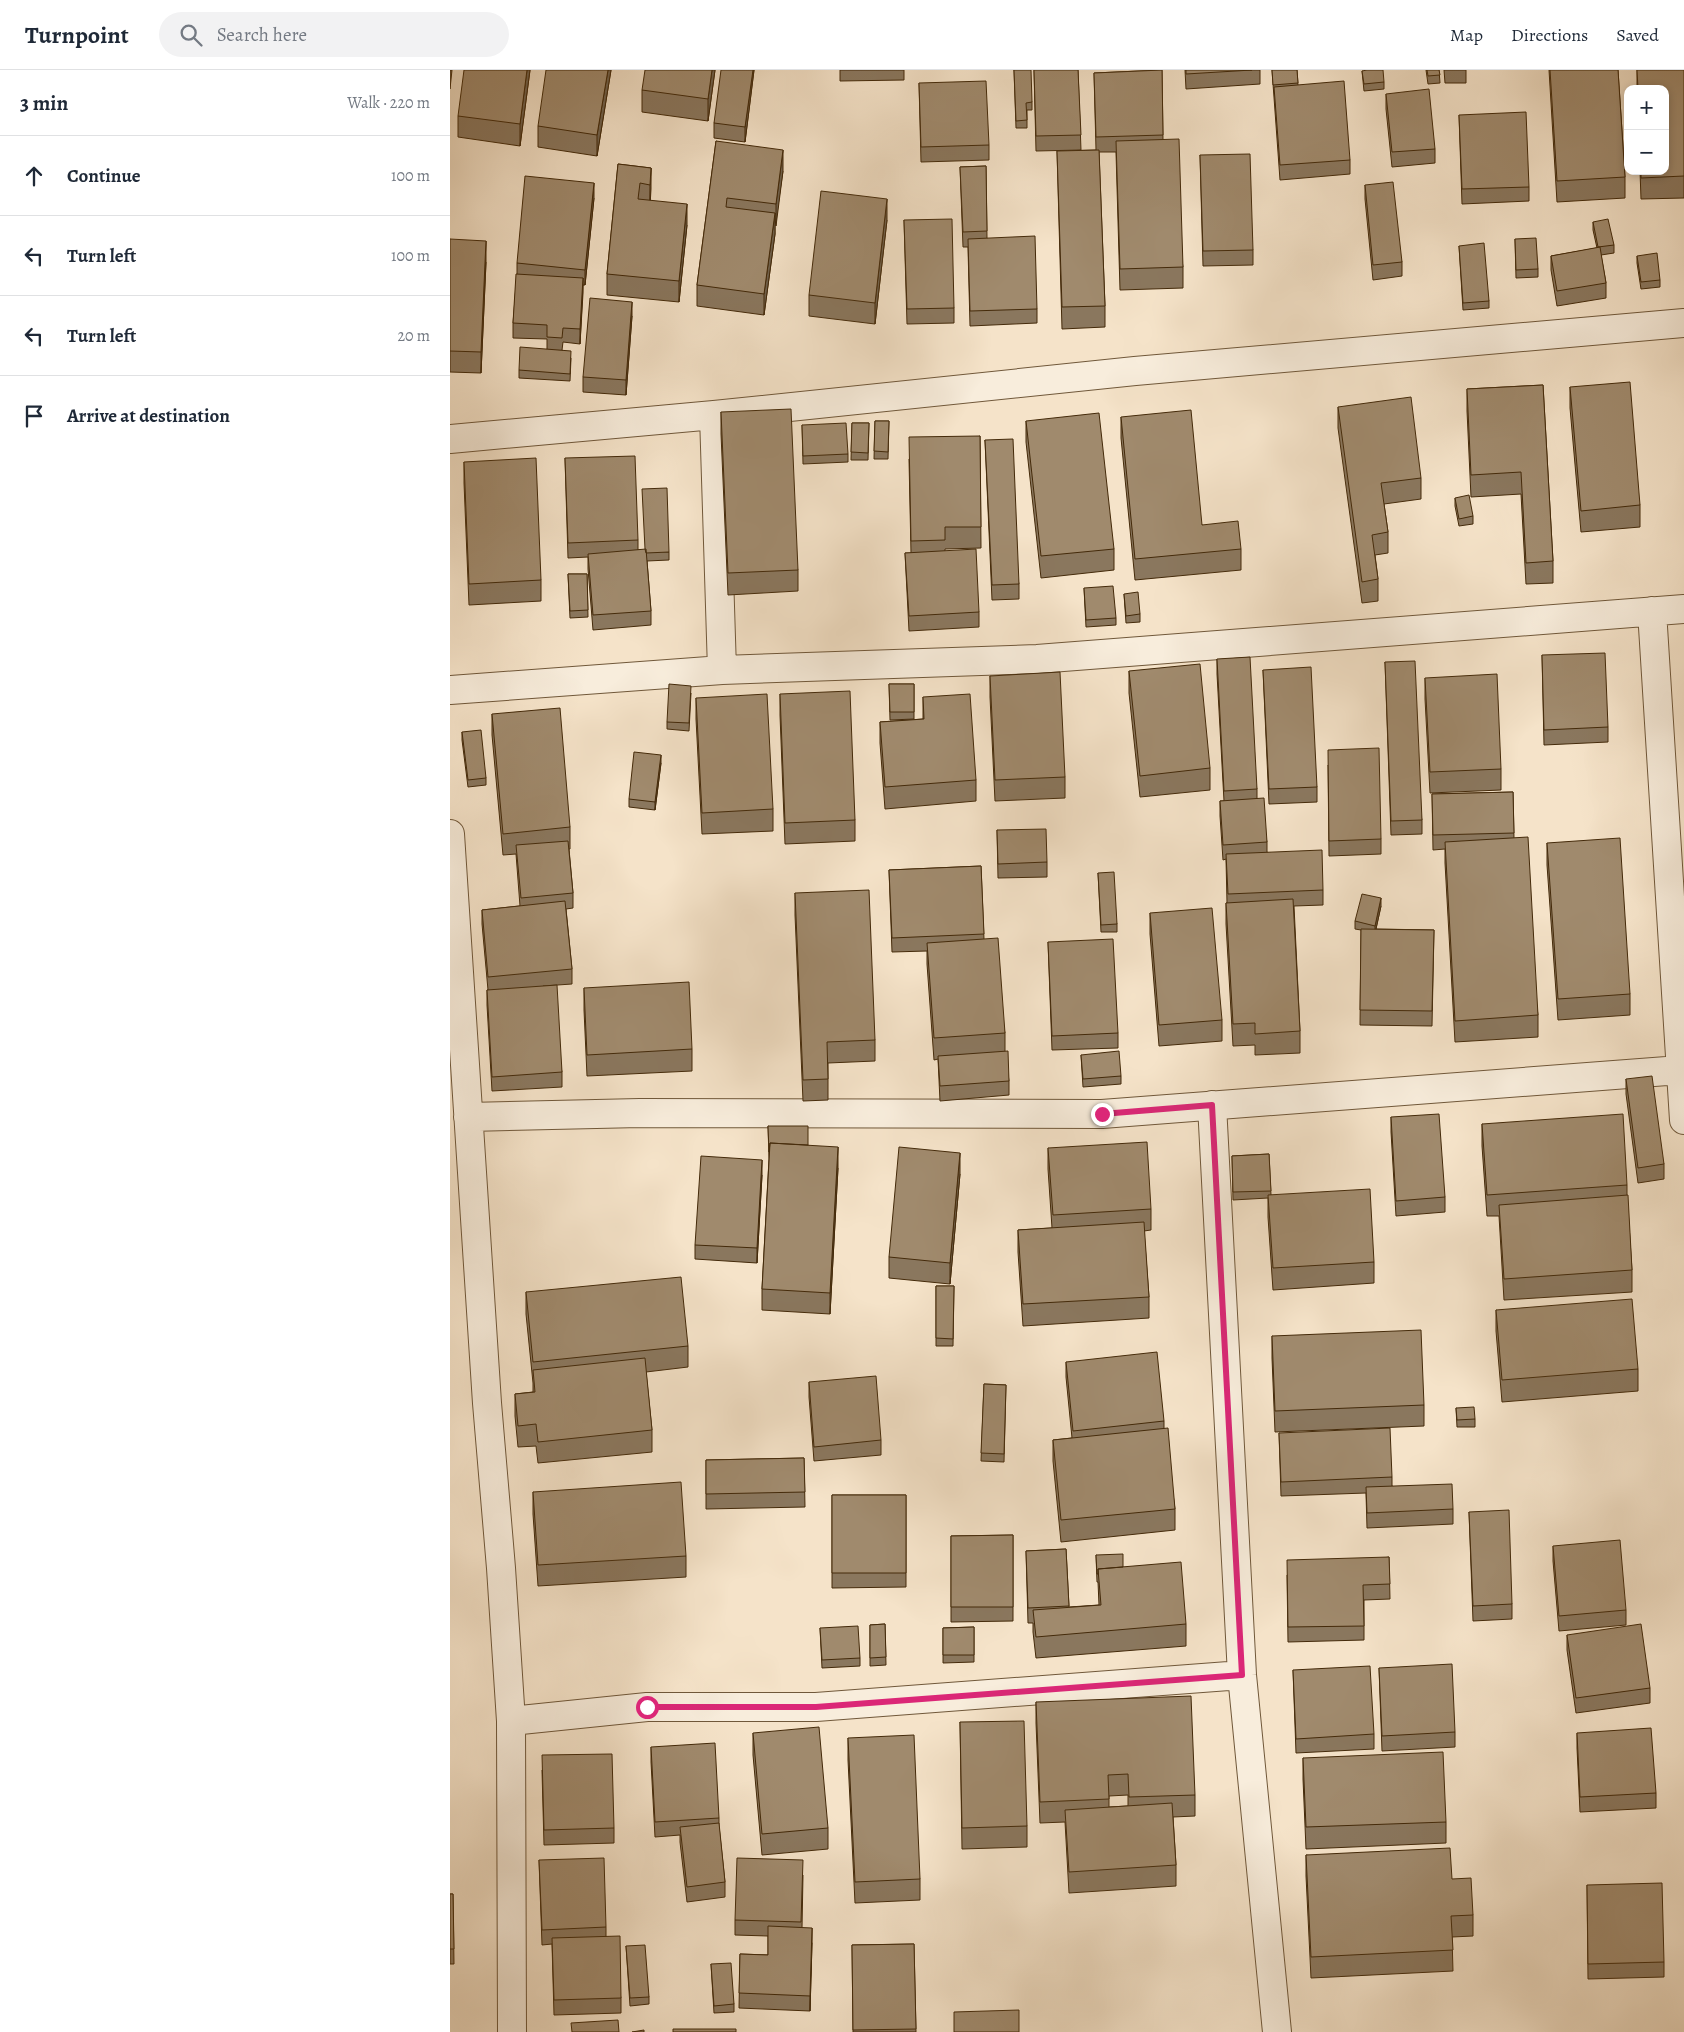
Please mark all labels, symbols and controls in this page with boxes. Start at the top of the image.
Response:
search box [159,12,509,57]
text: Turnpoint [25,19,129,51]
icon: search [177,21,205,49]
text: Search here [217,22,307,48]
text: Map [1450,23,1483,47]
text: Directions [1511,23,1588,47]
text: Saved [1616,23,1659,47]
map controls [1624,85,1669,175]
button: + [1624,85,1669,130]
text: 3 min [20,89,68,117]
text: Walk · 220 m [347,92,430,114]
button: − [1624,130,1669,175]
icon: ahead [20,162,48,190]
text: Continue [67,163,141,189]
text: 100 m [391,165,430,187]
icon: left [20,242,48,270]
text: Turn left [67,243,136,269]
text: 100 m [391,245,430,267]
icon: left [20,322,48,350]
text: Turn left [67,323,136,349]
text: 20 m [397,325,430,347]
icon: arrive [20,402,48,430]
text: Arrive at destination [67,403,230,429]
route end [1091,1103,1114,1126]
route start [636,1696,659,1719]

